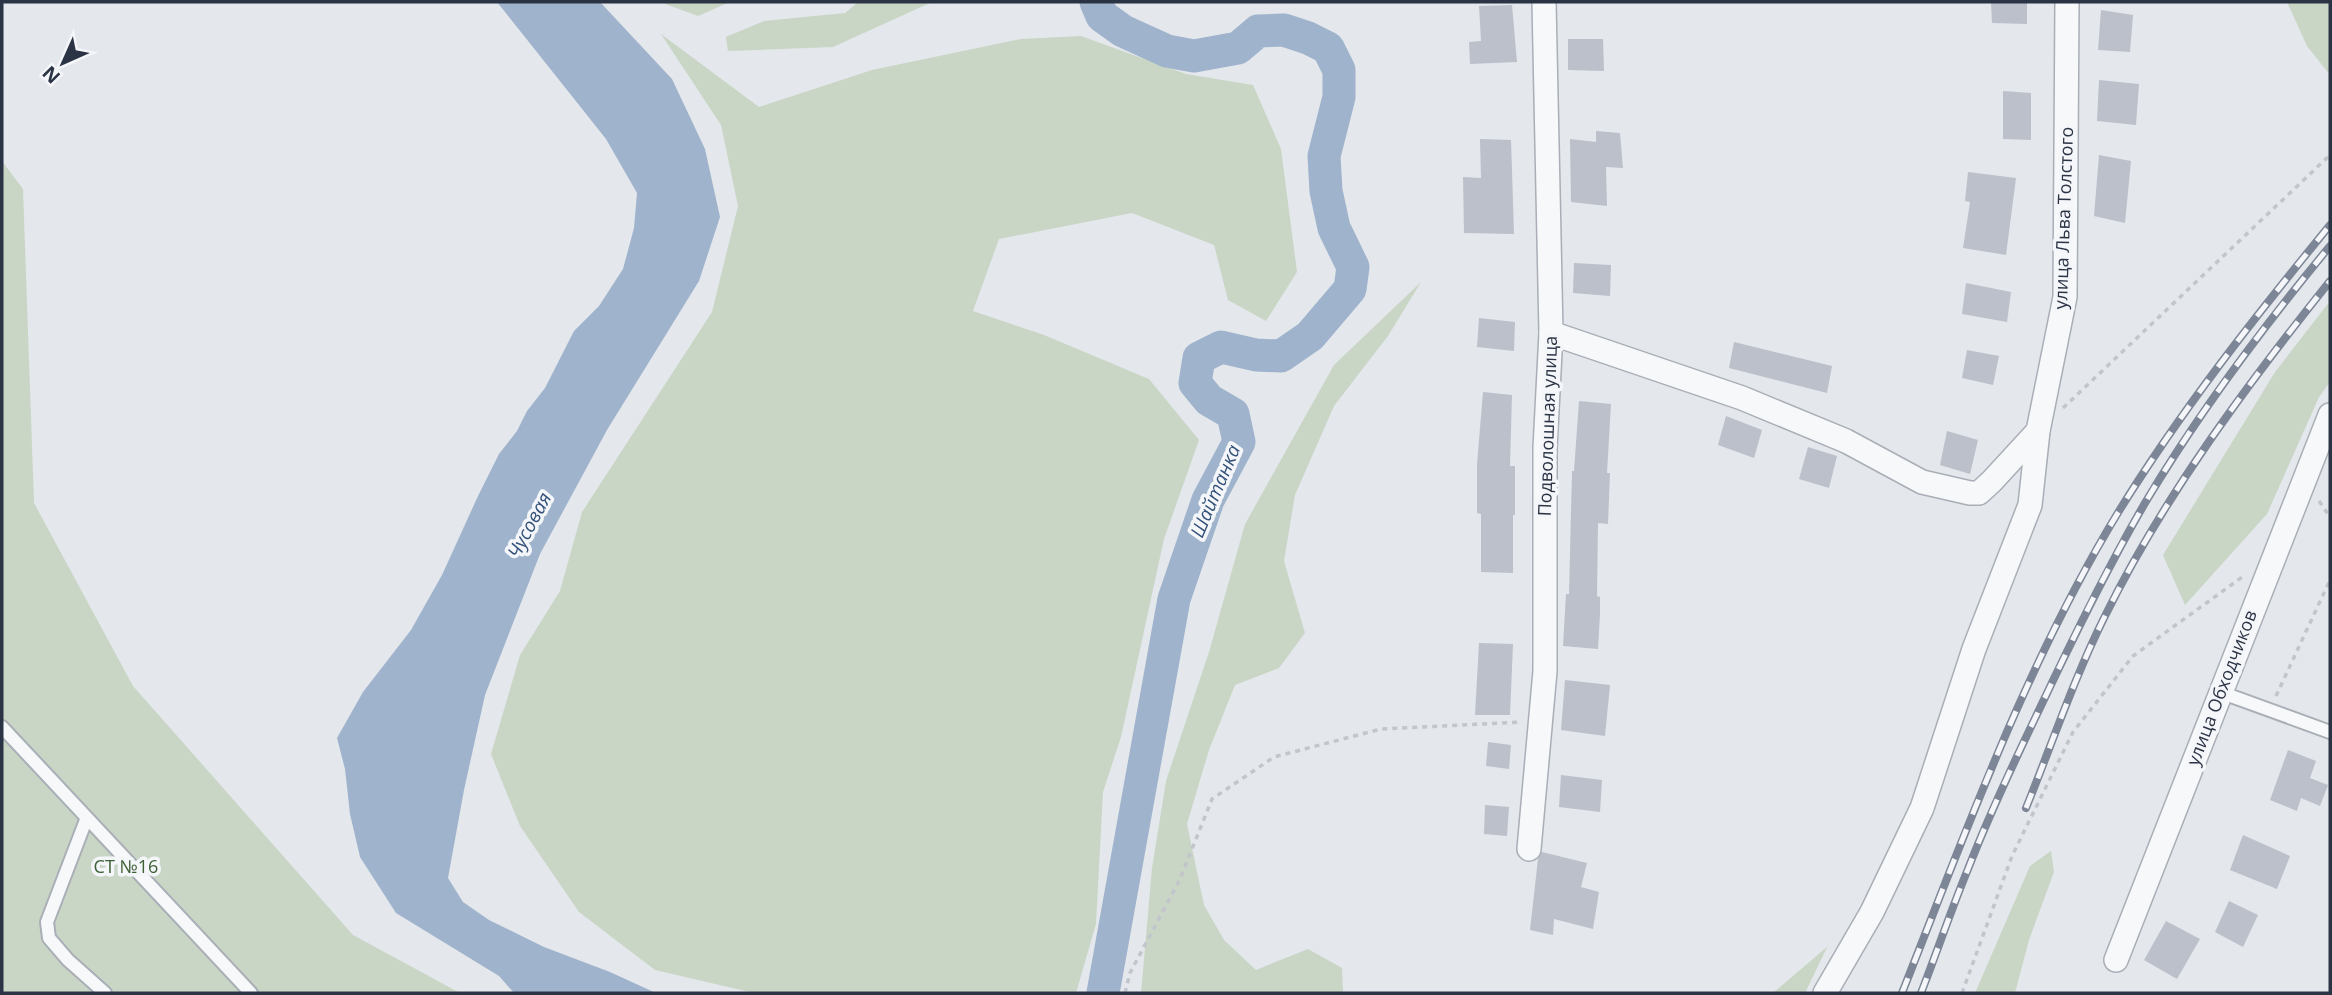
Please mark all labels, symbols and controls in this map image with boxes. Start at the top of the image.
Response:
north arrow [28,28,98,98]
text: N [36,60,66,90]
street label: улица Льва Толстого [2048,126,2078,310]
street label: Подволошная улица [1532,335,1562,517]
water label: Шайтанка [1184,440,1246,541]
water label: Чусовая [501,487,557,563]
street label: улица Обходчиков [2180,606,2262,769]
park label: СТ №16 [94,854,158,878]

